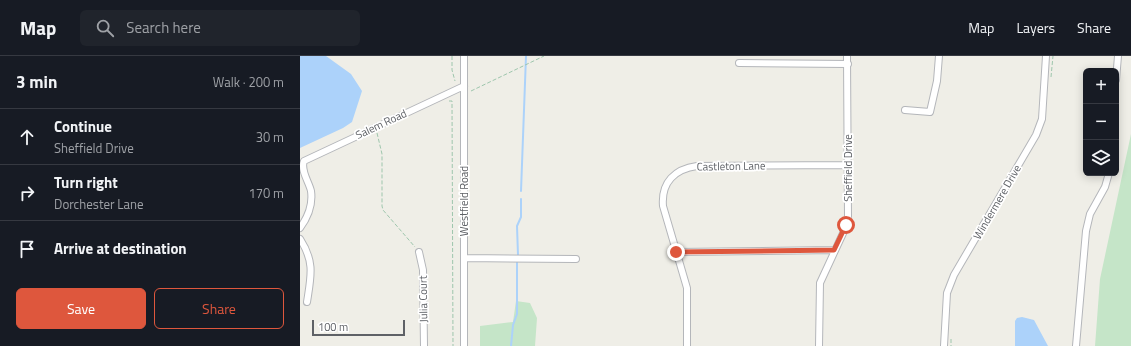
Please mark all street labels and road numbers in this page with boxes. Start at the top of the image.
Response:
street label: Salem Road [353,105,409,143]
street label: Sheffield Drive [840,134,856,202]
street label: Castleton Lane [696,157,766,175]
street label: Windermere Drive [969,161,1025,242]
street label: Westfield Road [456,166,472,236]
street label: Julia Court [415,275,431,323]

